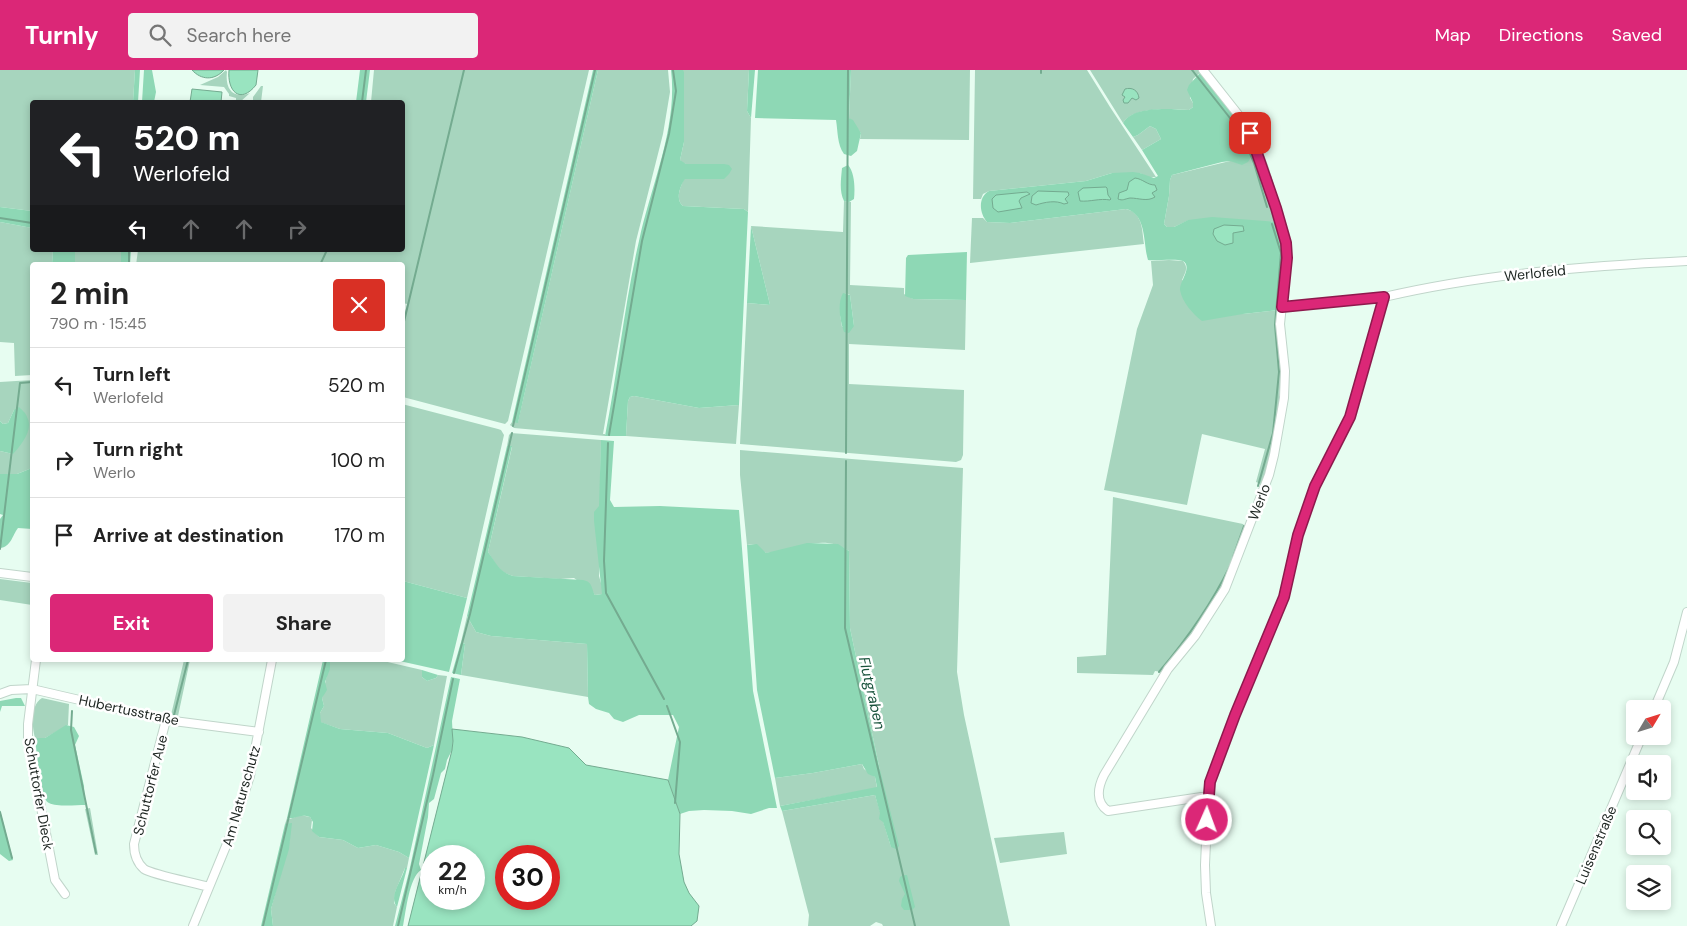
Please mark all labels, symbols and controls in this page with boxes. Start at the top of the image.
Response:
search box [128,13,478,58]
text: Turnly [25,20,98,51]
icon: search [146,21,174,49]
text: Search here [186,23,291,48]
text: Map [1435,23,1471,47]
text: Directions [1499,23,1584,47]
text: Saved [1612,23,1662,47]
pin [1229,112,1271,154]
text: 520 m [133,115,240,161]
icon: arrive [1236,119,1264,147]
icon: left [50,120,115,185]
text: Werlofeld [133,159,230,188]
icon: left [124,215,152,243]
icon: ahead [177,215,205,243]
icon: ahead [230,215,258,243]
icon: right [283,215,311,243]
street label: Werlofeld [1503,261,1567,285]
text: 2 min [50,274,129,313]
button: close [333,279,385,331]
text: 790 m · 15:45 [50,313,147,334]
text: Turn left [93,362,171,387]
icon: left [50,371,78,399]
text: 520 m [328,373,385,398]
text: Werlofeld [93,387,164,408]
text: Turn right [93,437,183,462]
icon: right [50,446,78,474]
text: 100 m [331,448,385,473]
text: Werlo [93,462,136,483]
street label: Werlo [1244,481,1274,523]
icon: arrive [50,521,78,549]
text: Arrive at destination [93,523,284,548]
text: 170 m [334,523,385,548]
button: Exit [50,594,213,652]
button: Share [223,594,385,652]
water label: Flutgraben [854,655,890,732]
street label: Hubertusstraße [77,691,181,729]
north arrow [1626,700,1671,745]
map controls [1626,700,1671,910]
street label: Schuttorfer Aue [129,733,171,837]
street label: Schuttorfer Dieck [20,736,58,852]
street label: Am Naturschutz [218,743,264,849]
button: sound [1626,755,1671,800]
position arrow [1180,793,1232,845]
street label: Luisenstraße [1571,803,1621,887]
button: search [1626,810,1671,855]
speed limit sign: 30 [495,845,560,910]
text: 22 [438,855,467,888]
button: layers [1626,865,1671,910]
text: km/h [438,882,467,898]

